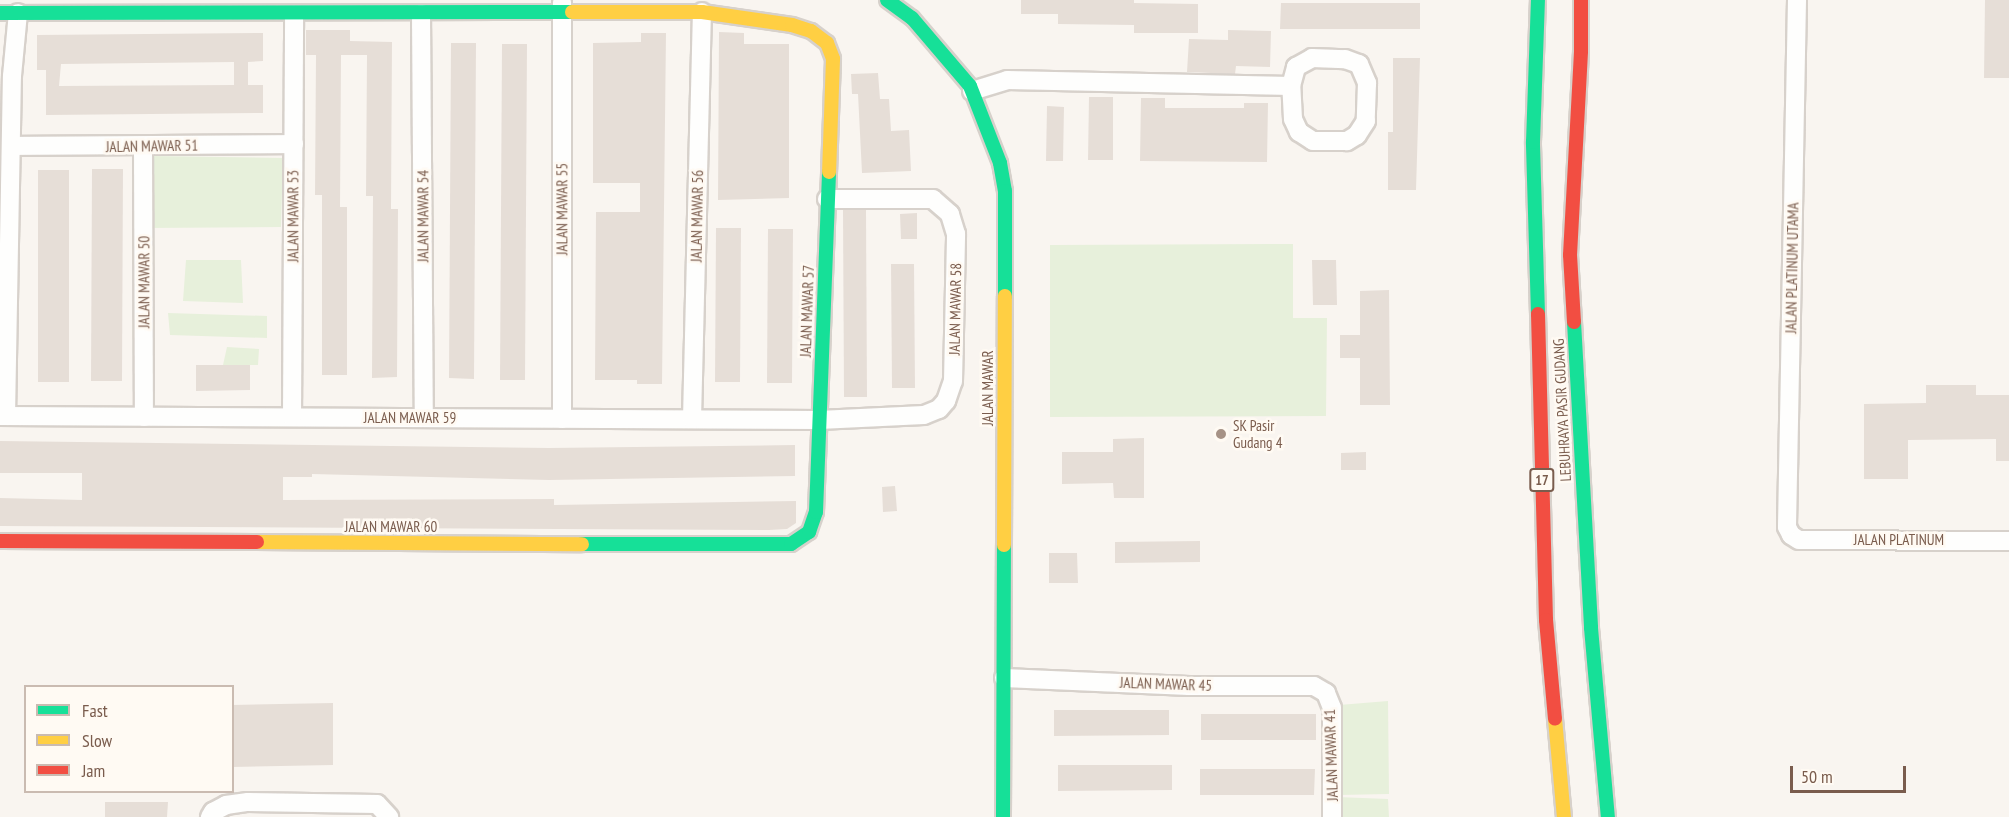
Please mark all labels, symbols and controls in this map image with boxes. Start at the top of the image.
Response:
street label: JALAN MAWAR 51 [106,136,198,156]
street label: JALAN MAWAR 55 [553,163,571,255]
street label: JALAN MAWAR 53 [284,170,302,262]
street label: JALAN MAWAR 54 [414,170,432,262]
street label: JALAN MAWAR 56 [687,170,707,262]
street label: JALAN PLATINUM UTAMA [1782,202,1802,334]
street label: JALAN MAWAR 50 [135,236,153,328]
street label: JALAN MAWAR 58 [945,263,965,355]
street label: JALAN MAWAR 57 [796,265,818,357]
street label: LEBUHRAYA PASIR GUDANG [1549,338,1575,482]
street label: JALAN MAWAR [979,350,997,426]
street label: JALAN MAWAR 59 [364,409,456,427]
place label: SK Pasir Gudang 4 [1233,416,1282,451]
marker: SK Pasir Gudang 4 [1214,427,1228,441]
road number: 17 [1528,469,1556,491]
street label: JALAN MAWAR 60 [345,518,437,536]
street label: JALAN PLATINUM [1854,531,1944,549]
street label: JALAN MAWAR 45 [1120,673,1212,695]
legend [24,685,234,793]
text: Fast [82,699,108,722]
street label: JALAN MAWAR 41 [1320,709,1342,801]
text: Slow [82,729,112,752]
scale bar [1793,754,1908,792]
text: Jam [82,759,105,782]
text: 50 m [1801,765,1833,788]

